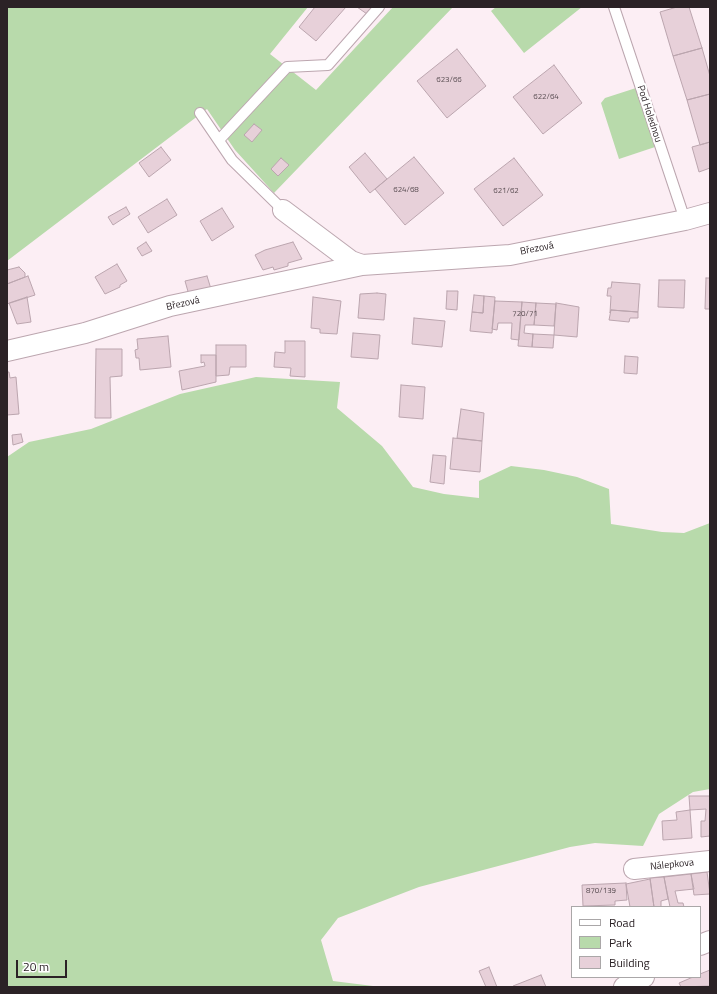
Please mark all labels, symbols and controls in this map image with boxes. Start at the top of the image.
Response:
house number: 623/66 [436,75,462,85]
street label: Pod Holednou [634,84,664,144]
house number: 622/64 [533,92,559,102]
house number: 624/68 [393,185,419,195]
house number: 621/62 [493,186,519,196]
street label: Březová [519,240,555,258]
street label: Březová [165,294,201,314]
house number: 720/71 [512,309,538,319]
street label: Nálepkova [649,857,695,873]
house number: 870/139 [586,886,616,896]
legend [571,906,701,978]
text: Road [609,913,635,932]
text: Park [609,933,632,952]
scale bar [18,952,69,978]
text: Building [609,953,650,972]
text: 20 m [23,957,49,976]

